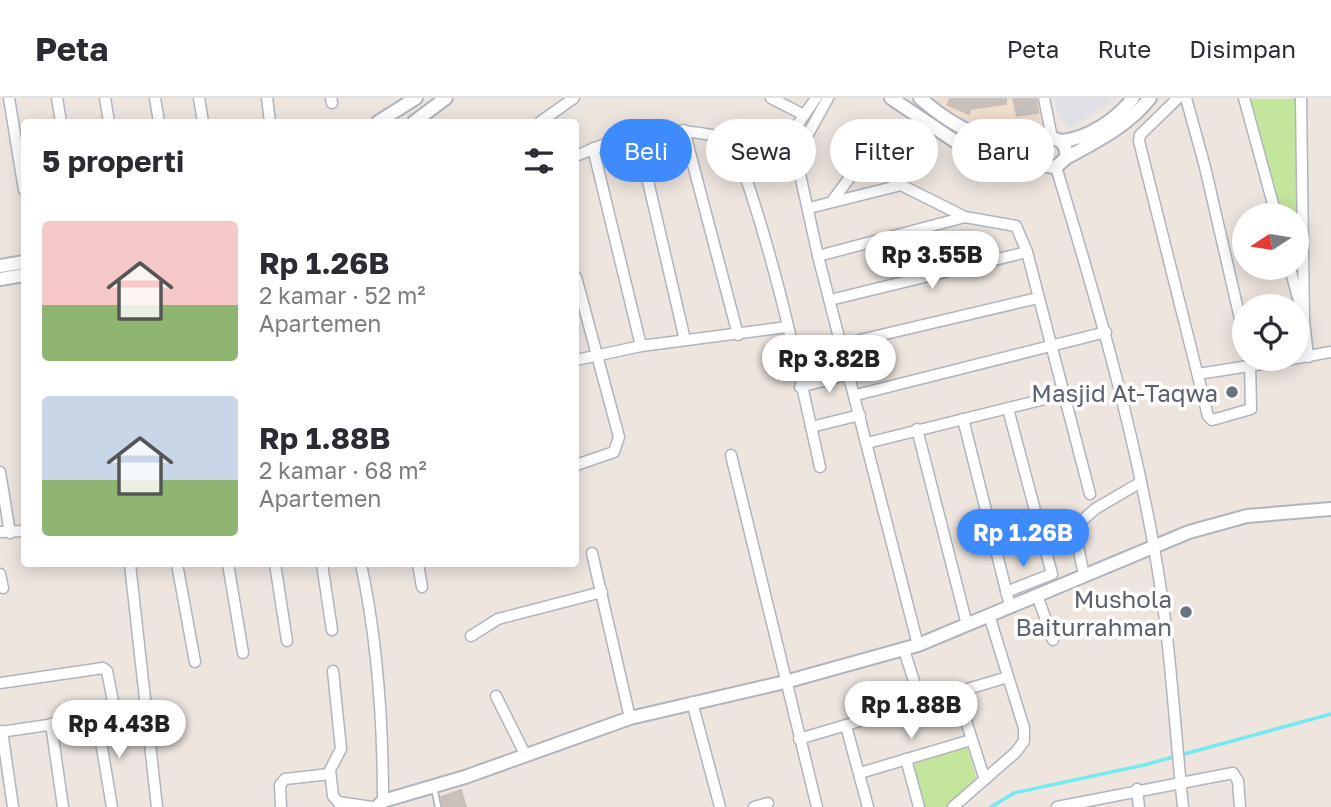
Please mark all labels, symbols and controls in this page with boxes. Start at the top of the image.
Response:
text: Peta [35,29,108,68]
text: Peta [1007,34,1059,63]
text: Rute [1097,34,1151,63]
text: Disimpan [1189,34,1296,63]
chip: Beli [600,119,692,182]
chip: Sewa [706,119,816,182]
chip: Filter [830,119,938,182]
chip: Baru [952,119,1054,182]
icon: filters [520,142,558,180]
text: 5 properti [42,143,184,179]
north arrow [1232,203,1309,280]
map controls [1232,203,1309,371]
pin: Rp 3.55B [860,232,1004,291]
text: Rp 3.55B [881,240,983,268]
text: Rp 1.26B [259,245,389,281]
icon: home [98,249,182,333]
text: 2 kamar · 52 m² [259,281,426,309]
button: locate [1232,294,1309,371]
text: Apartemen [259,309,381,337]
pin: Rp 3.82B [757,336,901,395]
text: Rp 3.82B [778,344,880,372]
place label: Masjid At-Taqwa [1031,378,1218,407]
marker: Masjid At-Taqwa [1224,384,1240,400]
text: Rp 1.88B [259,420,390,456]
icon: home [98,424,182,508]
text: 2 kamar · 68 m² [259,456,427,484]
text: Apartemen [259,484,381,512]
pin: Rp 1.26B [951,510,1095,569]
text: Rp 1.26B [973,518,1073,546]
place label: Mushola Baiturrahman [1015,584,1172,641]
marker: Mushola Baiturrahman [1178,604,1194,620]
pin: Rp 1.88B [839,682,983,741]
text: Rp 1.88B [861,690,961,718]
pin: Rp 4.43B [47,700,191,760]
text: Rp 4.43B [68,709,170,737]

